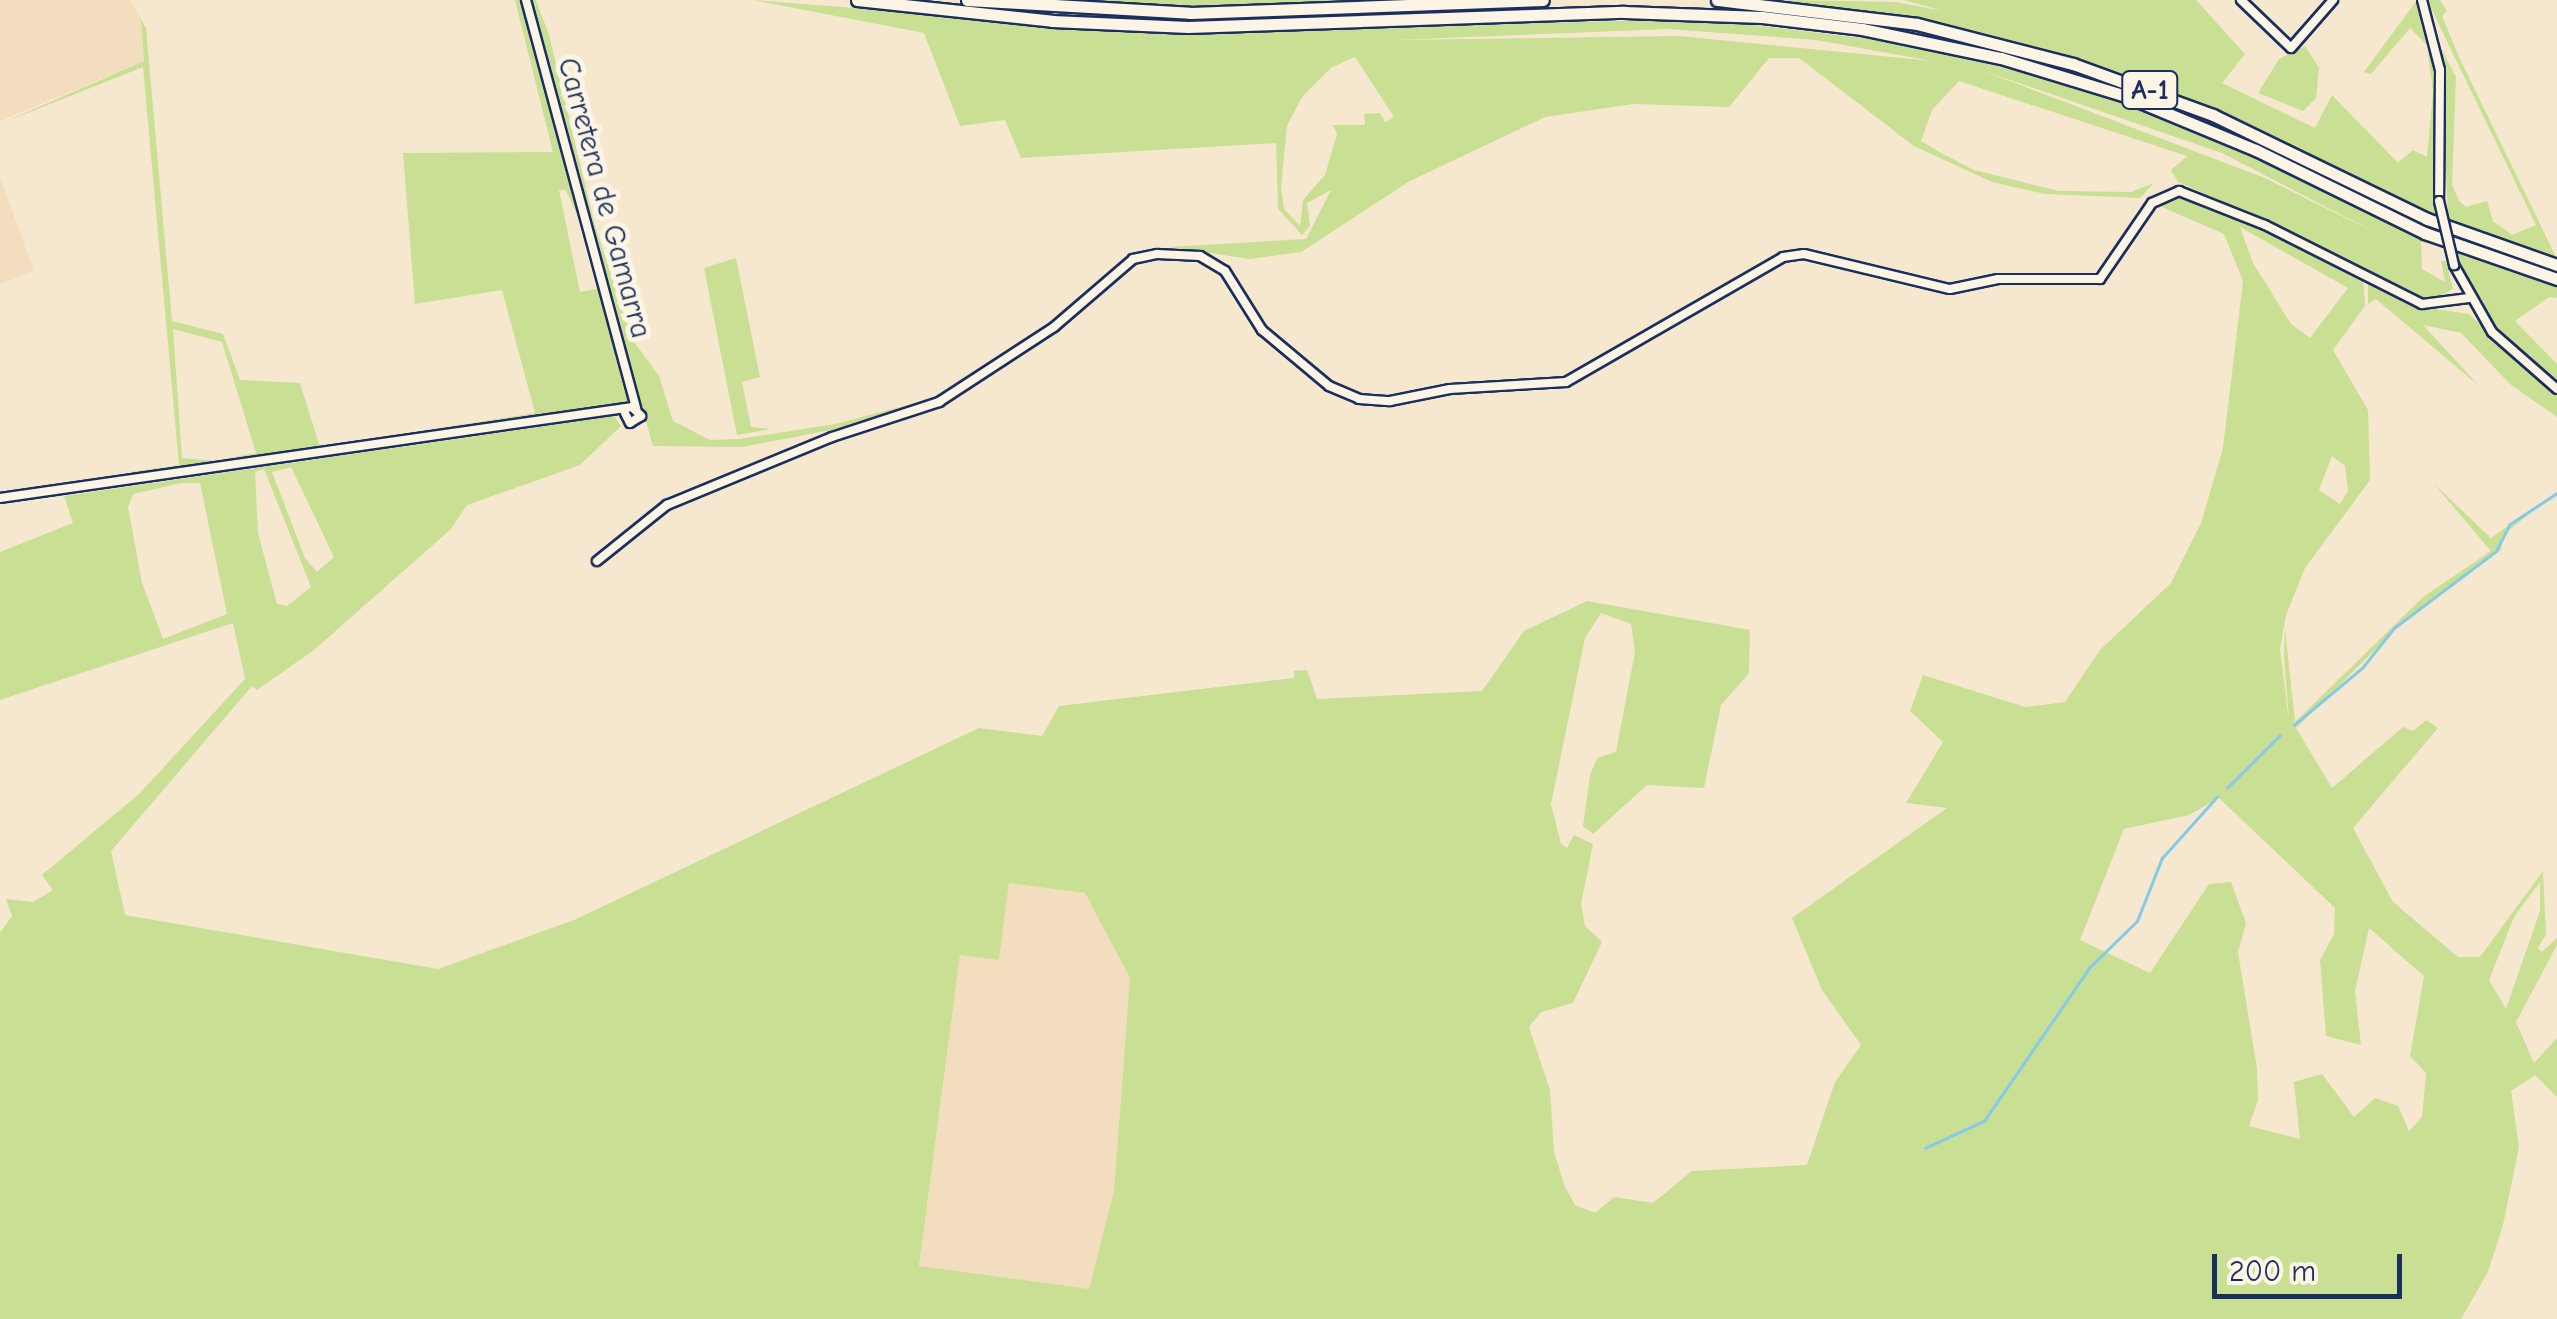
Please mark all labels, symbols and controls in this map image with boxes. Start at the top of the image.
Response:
street label: Carretera de Gamarra [549,54,659,342]
road number: A-1 [2120,67,2180,113]
scale bar [2217,1234,2407,1296]
text: 200 m [2229,1254,2316,1289]

